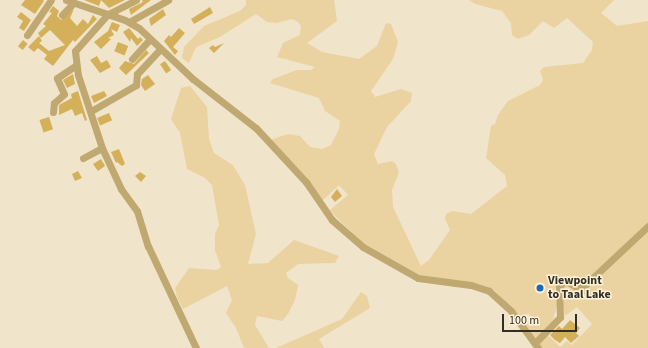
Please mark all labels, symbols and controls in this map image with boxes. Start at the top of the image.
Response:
place label: Viewpoint to Taal Lake [548,274,611,302]
marker: Viewpoint to Taal Lake [535,283,545,293]
scale bar [504,306,579,332]
text: 100 m [509,312,539,329]

